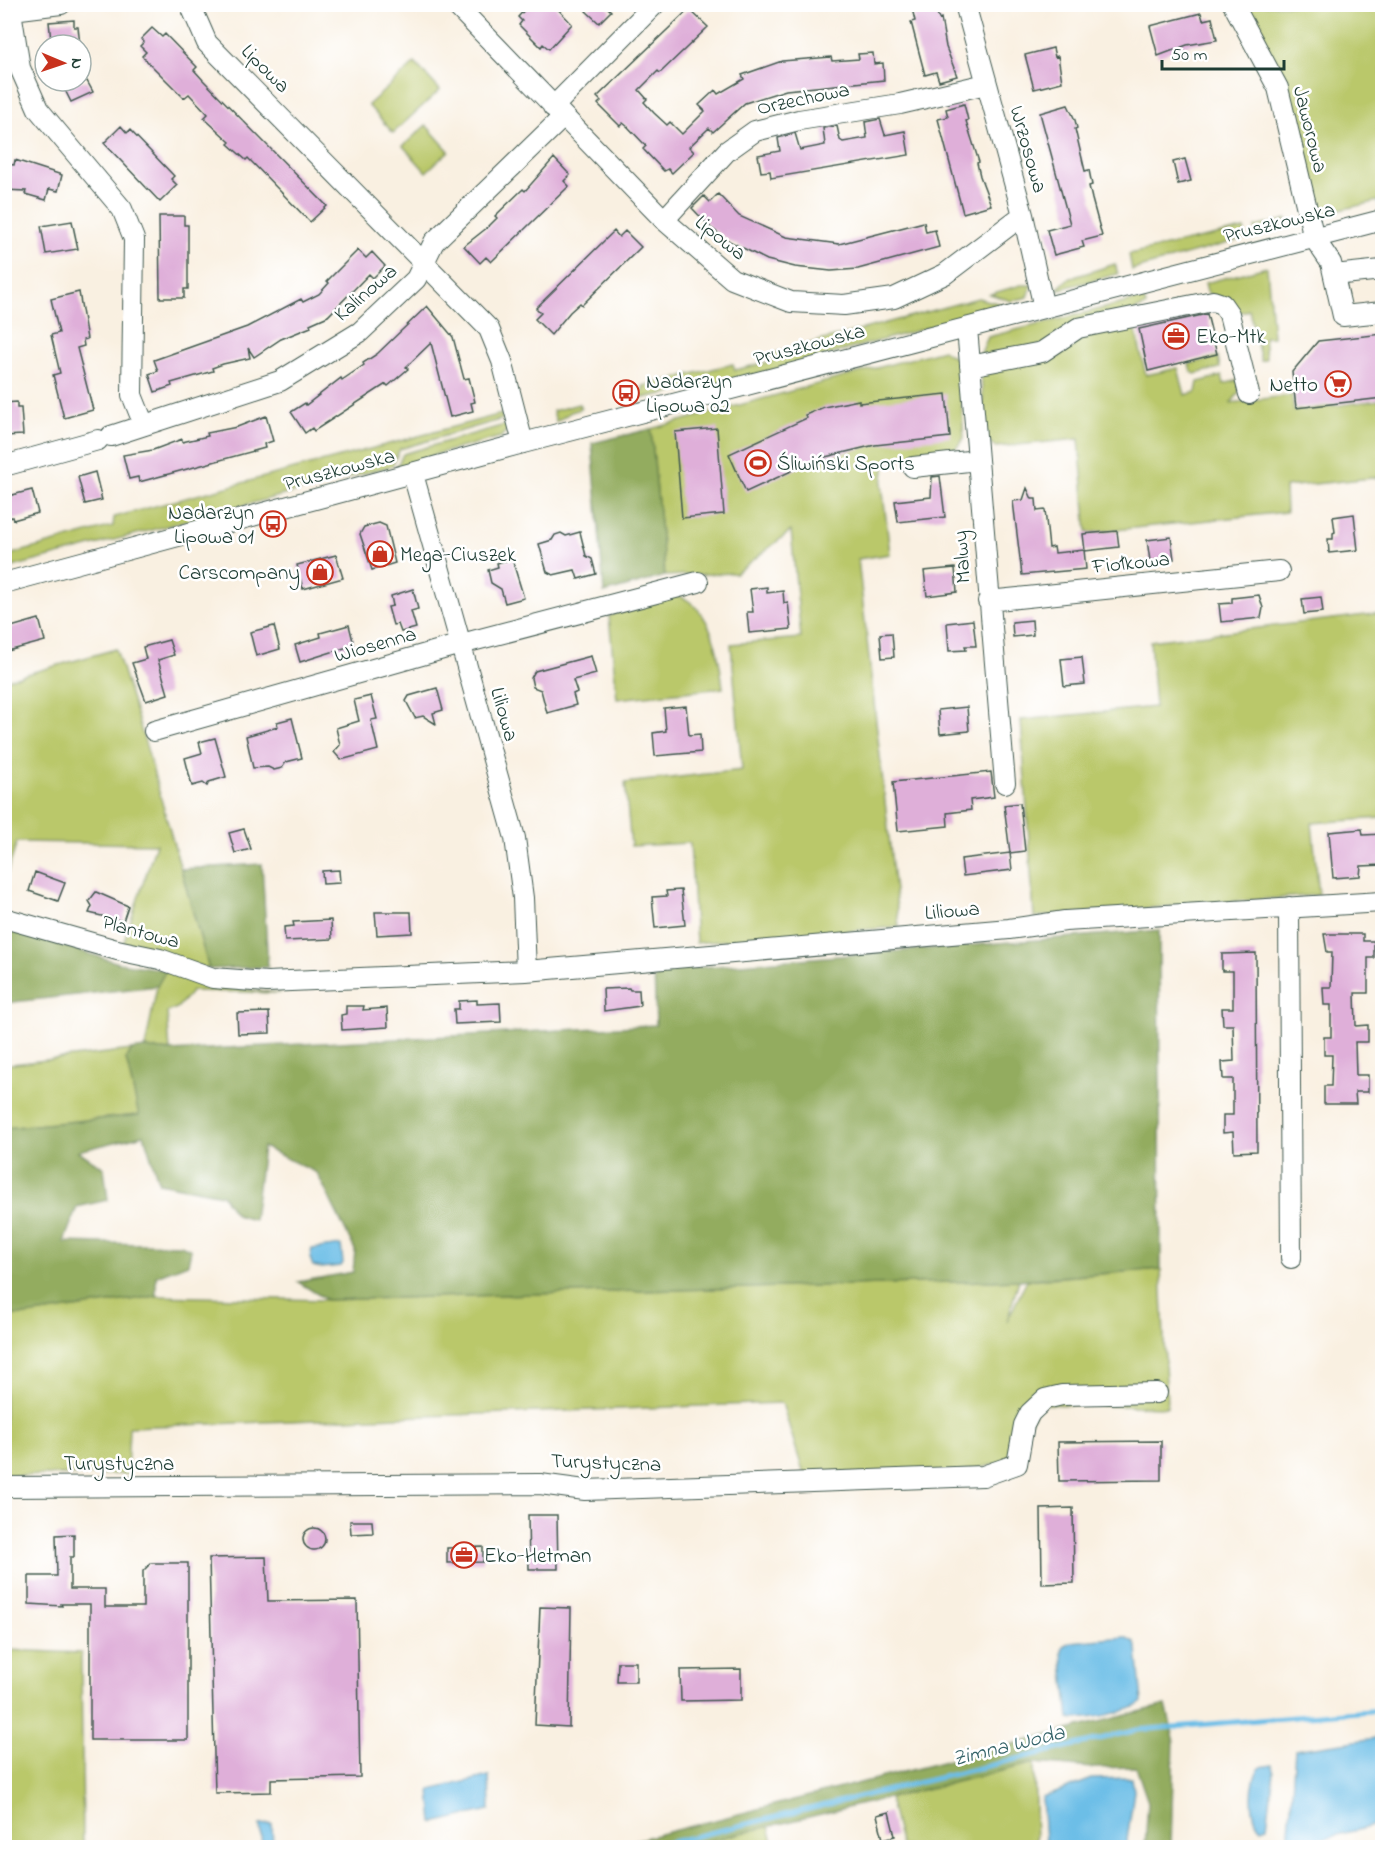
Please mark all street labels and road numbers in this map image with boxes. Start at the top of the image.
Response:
street label: Lipowa [233,38,296,101]
street label: Orzechowa [754,76,852,124]
street label: Jaworowa [1284,83,1334,176]
street label: Wrzosowa [1000,103,1054,197]
street label: Pruszkowska [1221,196,1338,252]
street label: Lipowa [687,208,752,269]
street label: Kalinowa [328,258,405,330]
street label: Pruszkowska [751,317,868,375]
street label: Pruszkowska [281,442,398,500]
street label: Malwy [946,529,982,584]
street label: Fiołkowa [1090,545,1171,583]
street label: Wiosenna [331,620,420,672]
street label: Liliowa [481,684,525,745]
street label: Liliowa [924,895,981,929]
street label: Plantowa [98,908,183,958]
street label: Turystyczna [550,1447,662,1483]
street label: Turystyczna [64,1450,174,1482]

